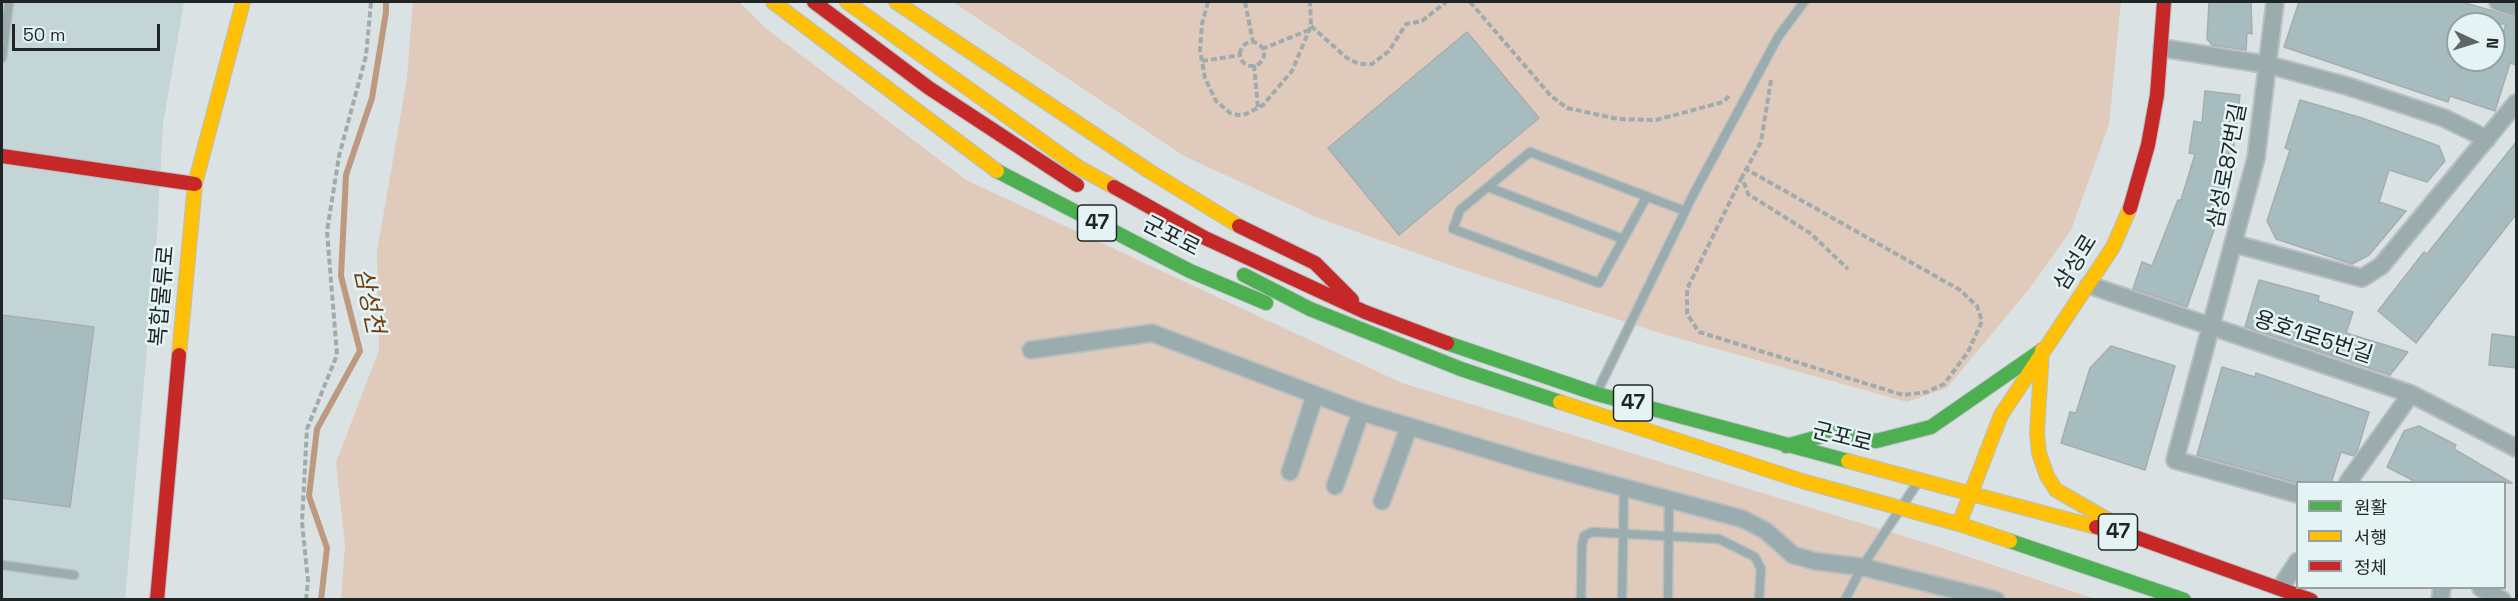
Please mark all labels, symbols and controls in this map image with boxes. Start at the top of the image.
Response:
scale bar [15,12,164,50]
north arrow [2446,12,2506,72]
text: 50 m [23,23,65,46]
text: N [2482,37,2503,49]
street label: 삼성로87번길 [2203,101,2253,231]
road number: 47 [1078,205,1116,241]
street label: 군포로 [1138,211,1204,263]
street label: 삼성로 [2049,230,2103,296]
street label: 복합물류로 [145,244,181,348]
water label: 삼성천 [347,266,389,336]
street label: 용호1로5번길 [2250,306,2376,370]
road number: 47 [1614,385,1652,421]
street label: 군포로 [1809,418,1875,458]
legend [2296,481,2506,589]
text: 원활 [2354,496,2387,519]
road number: 47 [2098,514,2138,550]
text: 서행 [2354,526,2387,549]
text: 정체 [2354,556,2387,579]

